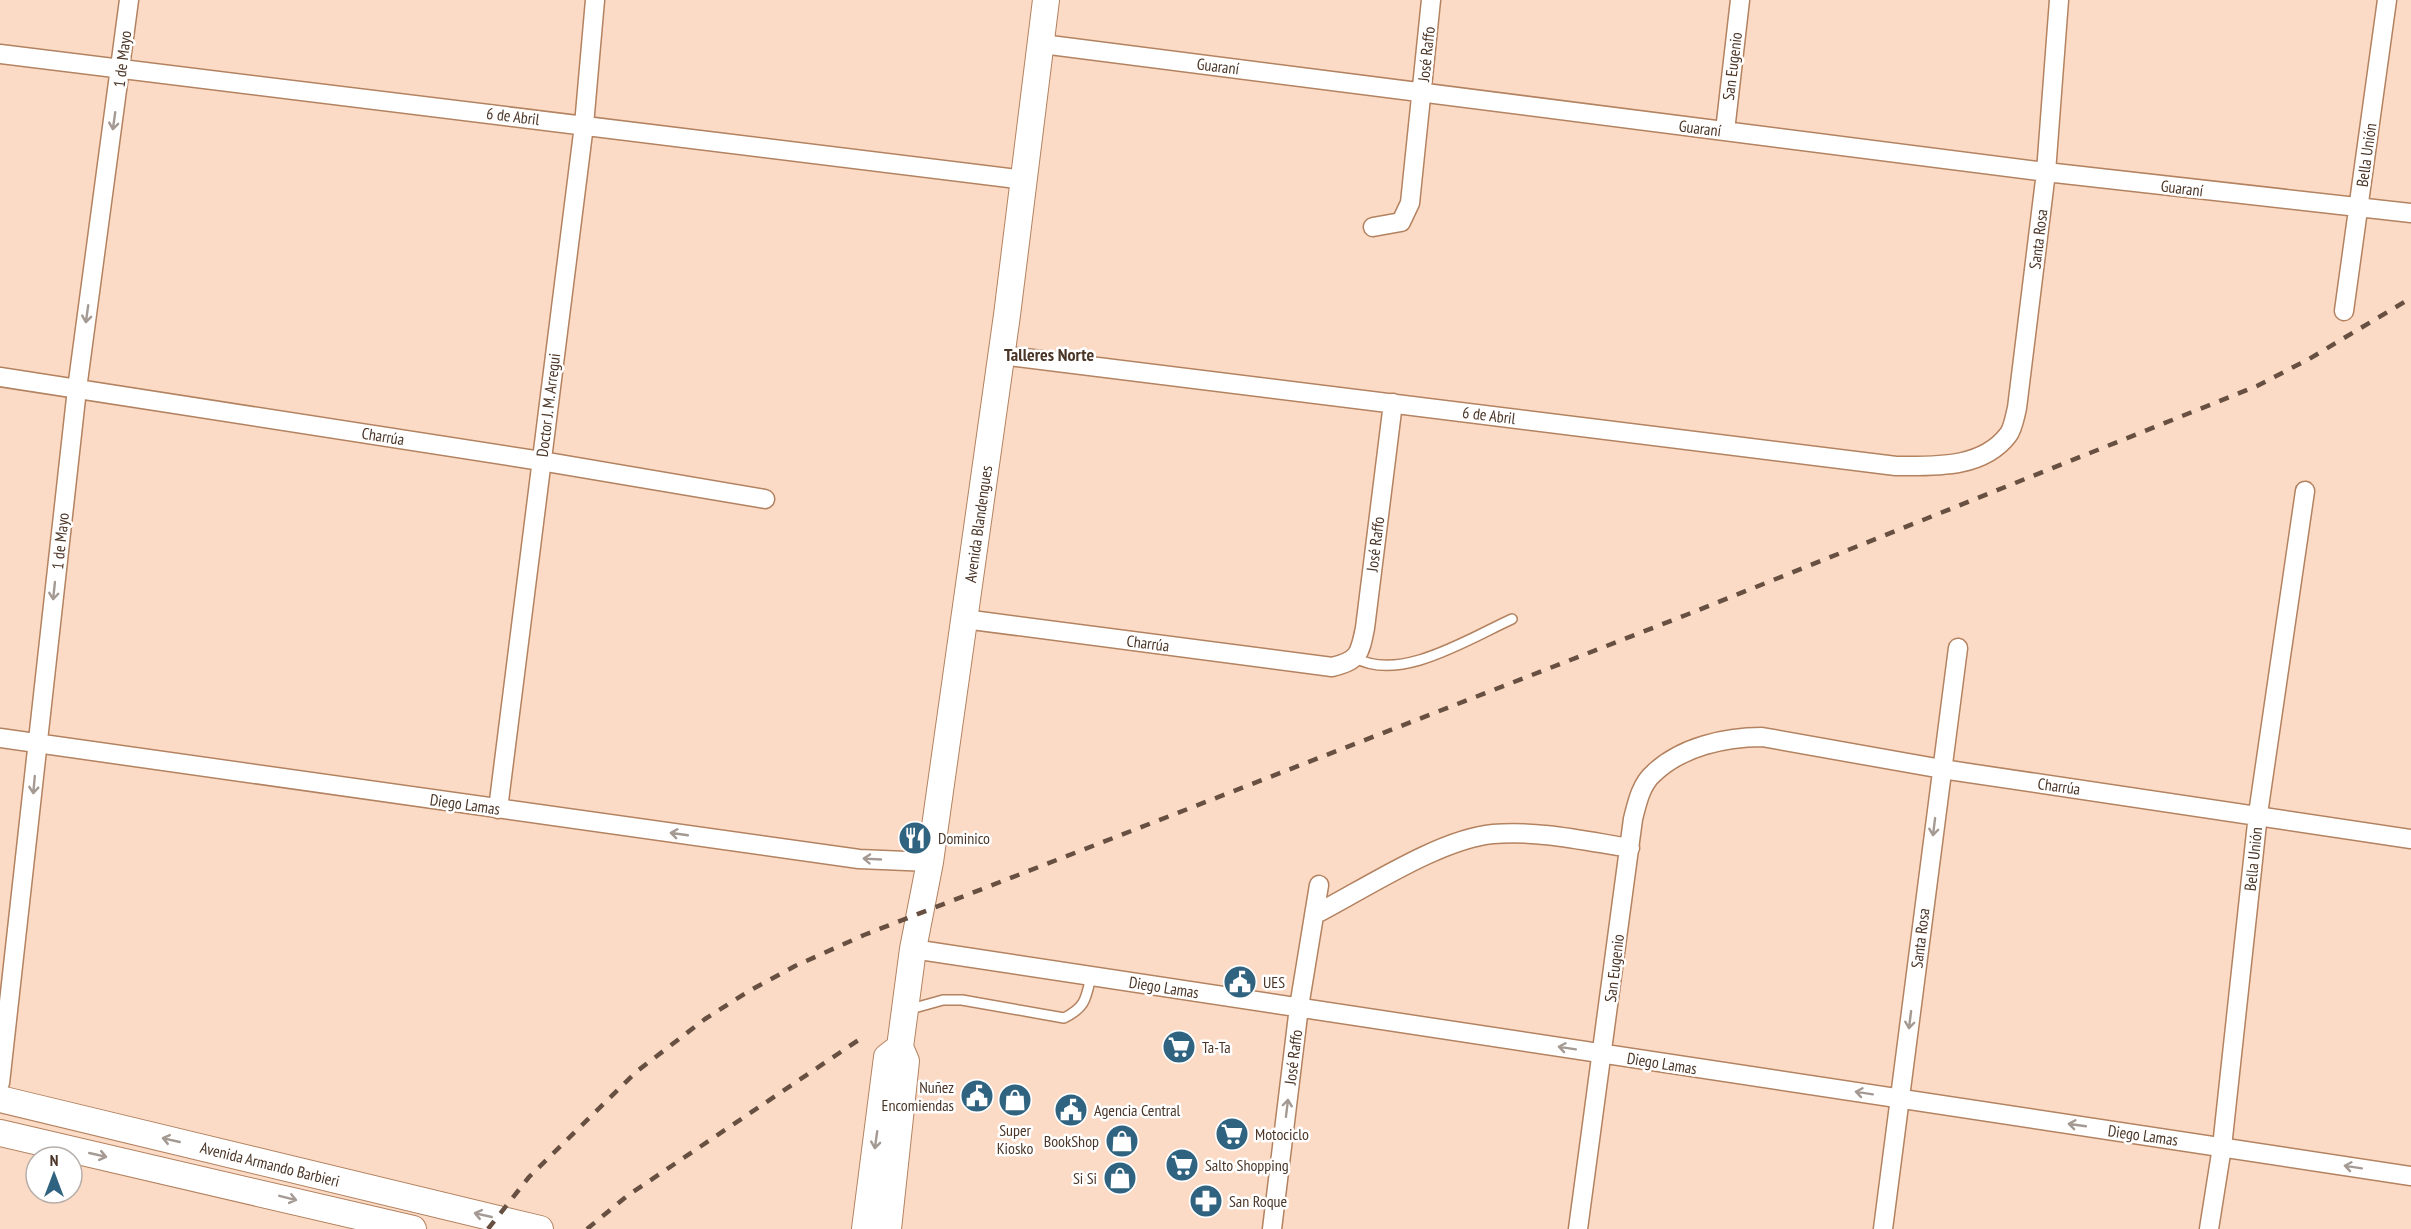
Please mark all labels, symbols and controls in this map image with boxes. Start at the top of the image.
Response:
street label: José Raffo [1413,25,1439,84]
street label: 1 de Mayo [109,29,135,89]
street label: San Eugenio [1718,31,1746,101]
street label: Guaraní [1196,53,1241,79]
street label: 6 de Abril [485,103,541,129]
one-way arrow [109,110,120,130]
street label: Guaraní [1678,115,1723,141]
street label: Bella Unión [2352,122,2380,188]
street label: Guaraní [2160,175,2205,201]
street label: Santa Rosa [2024,208,2052,270]
one-way arrow [82,303,93,323]
district label: Talleres Norte [1004,343,1094,366]
street label: Doctor J. M. Arregui [532,352,564,458]
street label: 6 de Abril [1461,402,1517,428]
street label: Charrúa [360,423,406,449]
street label: Avenida Blandengues [960,464,996,584]
street label: 1 de Mayo [47,512,73,570]
street label: José Raffo [1362,515,1388,574]
one-way arrow [48,580,59,600]
street label: Charrúa [1125,630,1171,656]
street label: Charrúa [2036,773,2082,799]
one-way arrow [28,774,39,794]
street label: Diego Lamas [429,789,501,819]
one-way arrow [1929,816,1940,836]
restaurant icon: Dominico [897,820,933,856]
street label: Bella Unión [2240,826,2266,892]
one-way arrow [669,828,689,839]
place label: Dominico [938,828,990,848]
one-way arrow [862,854,882,865]
street label: Santa Rosa [1906,907,1934,969]
street label: San Eugenio [1600,933,1628,1003]
public building icon: UES [1222,964,1258,1000]
street label: Diego Lamas [1128,972,1200,1002]
place label: UES [1263,972,1285,992]
one-way arrow [1904,1010,1915,1030]
street label: José Raffo [1280,1028,1306,1087]
supermarket icon: Ta-Ta [1161,1029,1197,1065]
place label: Ta-Ta [1202,1037,1231,1057]
one-way arrow [1558,1042,1578,1053]
street label: Diego Lamas [1626,1048,1698,1078]
place label: Nuñez Encomiendas [882,1077,954,1115]
public building icon: Nuñez Encomiendas [959,1078,995,1114]
shop icon: Super Kiosko [997,1082,1033,1118]
one-way arrow [1854,1088,1874,1099]
public building icon: Agencia Central [1053,1092,1089,1128]
one-way arrow [1281,1099,1292,1119]
place label: Agencia Central [1094,1100,1181,1120]
supermarket icon: Motociclo [1214,1116,1250,1152]
place label: Super Kiosko [997,1120,1033,1158]
one-way arrow [2068,1120,2088,1131]
street label: Diego Lamas [2107,1120,2179,1150]
shop icon: BookShop [1104,1123,1140,1159]
place label: Motociclo [1255,1124,1309,1144]
one-way arrow [871,1130,882,1150]
place label: BookShop [1044,1131,1099,1151]
one-way arrow [161,1134,180,1146]
street label: Avenida Armando Barbieri [198,1137,342,1191]
north arrow [24,1145,84,1205]
supermarket icon: Salto Shopping [1164,1147,1200,1183]
one-way arrow [88,1149,107,1161]
text: N [50,1150,58,1170]
place label: Salto Shopping [1205,1155,1289,1175]
shop icon: Si Si [1102,1160,1138,1196]
one-way arrow [2344,1162,2364,1173]
place label: Si Si [1073,1168,1097,1188]
pharmacy icon: San Roque [1188,1183,1224,1219]
place label: San Roque [1229,1191,1287,1211]
one-way arrow [278,1193,297,1205]
one-way arrow [474,1209,493,1221]

